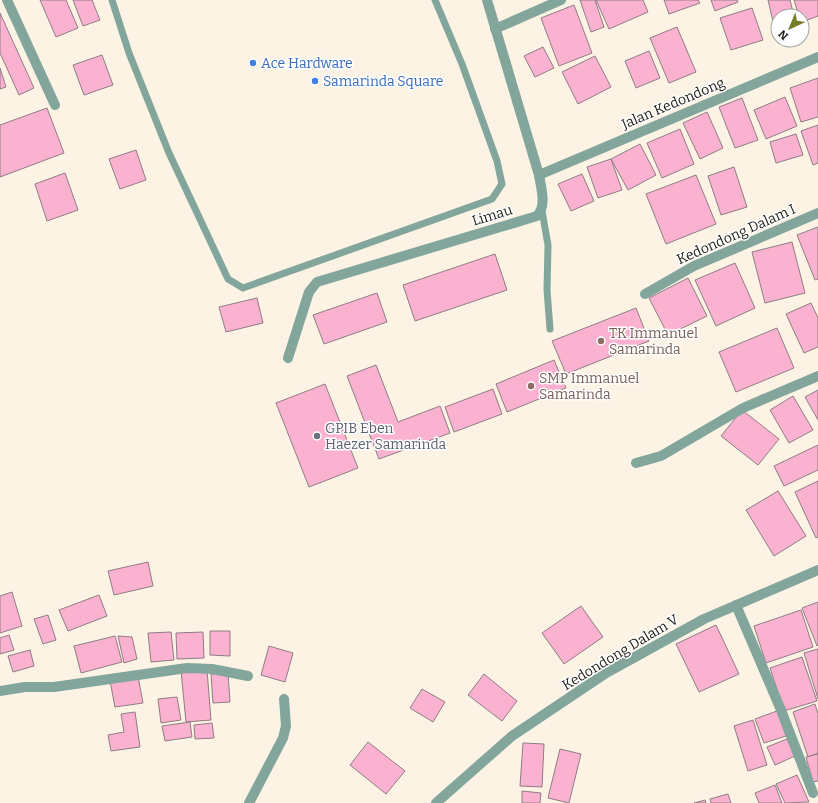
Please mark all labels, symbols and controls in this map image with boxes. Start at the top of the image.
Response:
north arrow [770,8,810,48]
text: N [775,27,791,42]
place label: Ace Hardware [261,55,353,72]
marker: Ace Hardware [248,58,258,68]
place label: Samarinda Square [323,73,444,90]
street label: Jalan Kedondong [618,74,727,133]
marker: Samarinda Square [310,76,320,86]
street label: Limau [470,201,515,230]
street label: Kedondong Dalam I [674,201,798,268]
place label: TK Immanuel Samarinda [609,325,698,358]
marker: TK Immanuel Samarinda [596,336,606,346]
place label: SMP Immanuel Samarinda [539,370,639,403]
marker: SMP Immanuel Samarinda [526,381,536,391]
place label: GPIB Eben Haezer Samarinda [325,420,447,453]
marker: GPIB Eben Haezer Samarinda [312,431,322,441]
street label: Kedondong Dalam V [559,611,682,694]

